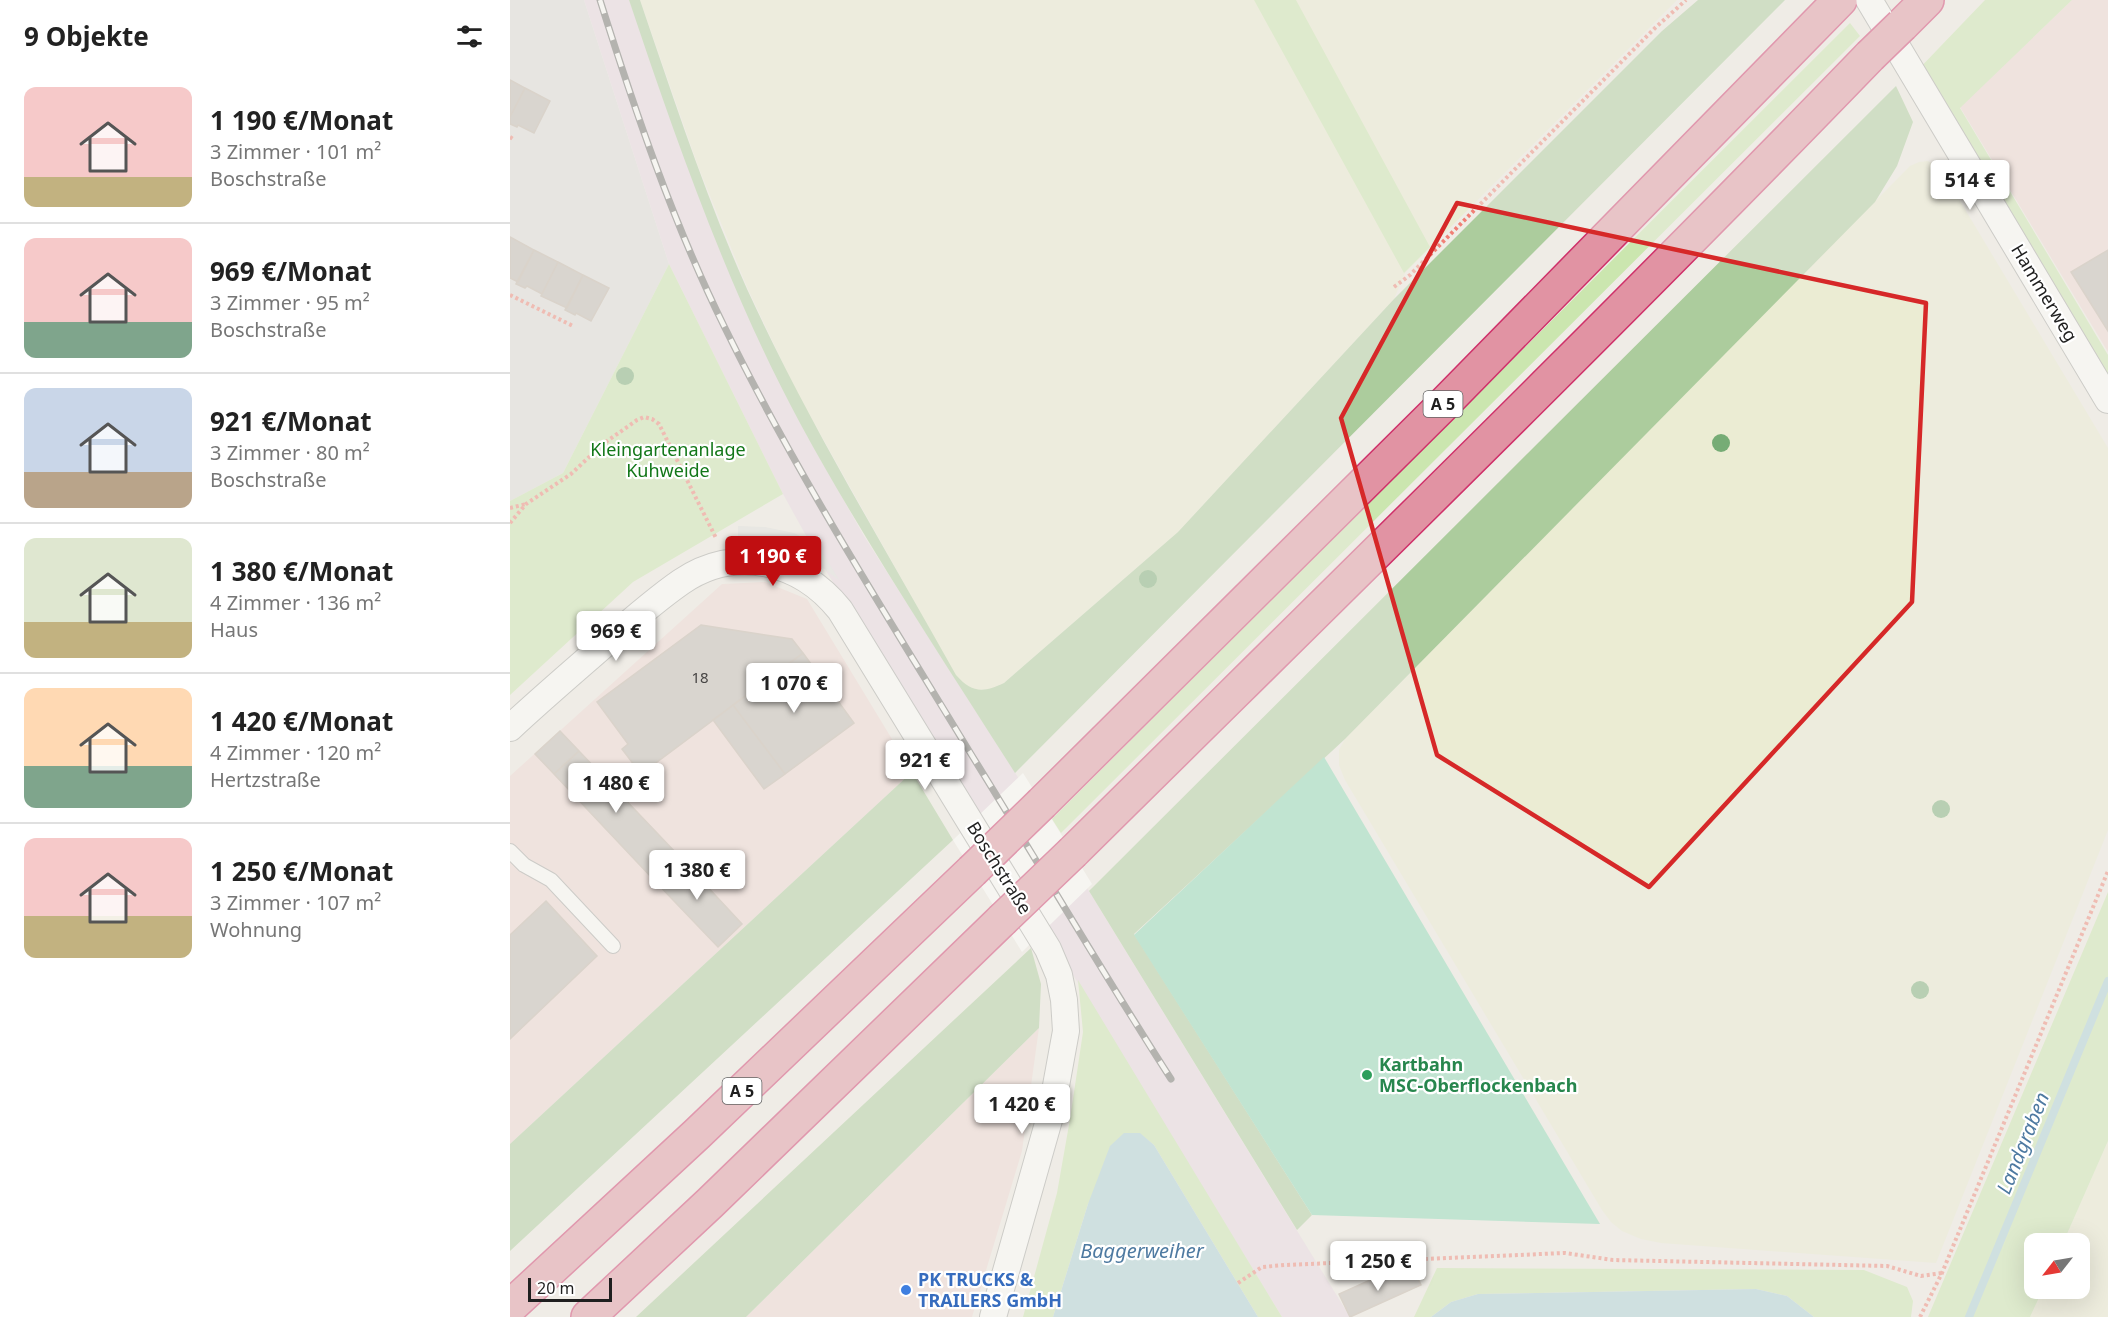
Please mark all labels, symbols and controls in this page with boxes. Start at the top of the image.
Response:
text: 9 Objekte [24,18,149,54]
icon: filters [453,20,486,53]
text: 1 190 €/Monat [210,102,393,138]
icon: home [72,111,144,183]
text: 3 Zimmer · 101 m² [210,138,381,165]
pin: 514 € [1928,160,2012,211]
text: Boschstraße [210,165,326,192]
text: 514 € [1945,166,1995,193]
street label: Hammerweg [2006,239,2083,346]
text: 969 €/Monat [210,253,372,289]
icon: home [72,262,144,334]
text: 3 Zimmer · 95 m² [210,289,370,316]
text: Boschstraße [210,316,326,343]
road number: A 5 [1424,391,1462,417]
text: 921 €/Monat [210,403,372,439]
icon: home [72,412,144,484]
park label: Kleingartenanlage Kuhweide [590,437,746,482]
text: 3 Zimmer · 80 m² [210,439,370,466]
text: Boschstraße [210,466,326,493]
pin: 1 190 € [718,536,828,587]
text: 1 190 € [739,542,807,569]
text: 1 380 €/Monat [210,553,393,589]
icon: home [72,562,144,634]
text: 4 Zimmer · 136 m² [210,589,381,616]
pin: 969 € [574,611,658,662]
text: Haus [210,616,258,643]
text: 969 € [591,617,641,644]
pin: 1 070 € [739,663,849,714]
house number: 18 [691,667,709,687]
text: 1 070 € [760,669,828,696]
text: 1 420 €/Monat [210,703,393,739]
icon: home [72,712,144,784]
text: 4 Zimmer · 120 m² [210,739,381,766]
pin: 921 € [883,740,967,791]
text: 921 € [900,746,950,773]
pin: 1 480 € [561,763,671,814]
text: Hertzstraße [210,766,321,793]
text: 1 480 € [582,769,650,796]
street label: Boschstraße [962,817,1038,918]
pin: 1 380 € [642,850,752,901]
text: 1 250 €/Monat [210,853,393,889]
text: 1 380 € [663,856,731,883]
icon: home [72,862,144,934]
text: 3 Zimmer · 107 m² [210,889,381,916]
text: Wohnung [210,916,302,943]
place label: Kartbahn MSC-Oberflockenbach [1379,1052,1577,1097]
marker: Kartbahn MSC-Oberflockenbach [1360,1068,1374,1082]
road number: A 5 [722,1078,762,1104]
pin: 1 420 € [967,1084,1077,1135]
water label: Landgraben [1990,1088,2055,1198]
text: 1 420 € [988,1090,1056,1117]
north arrow [2024,1233,2090,1299]
map controls [2024,1233,2090,1299]
water label: Baggerweiher [1080,1237,1205,1264]
pin: 1 250 € [1323,1241,1433,1292]
text: 1 250 € [1344,1247,1412,1274]
place label: PK TRUCKS & TRAILERS GmbH [918,1267,1062,1312]
scale bar [528,1275,612,1302]
text: 20 m [537,1277,574,1299]
marker: PK TRUCKS & TRAILERS GmbH [899,1283,913,1297]

